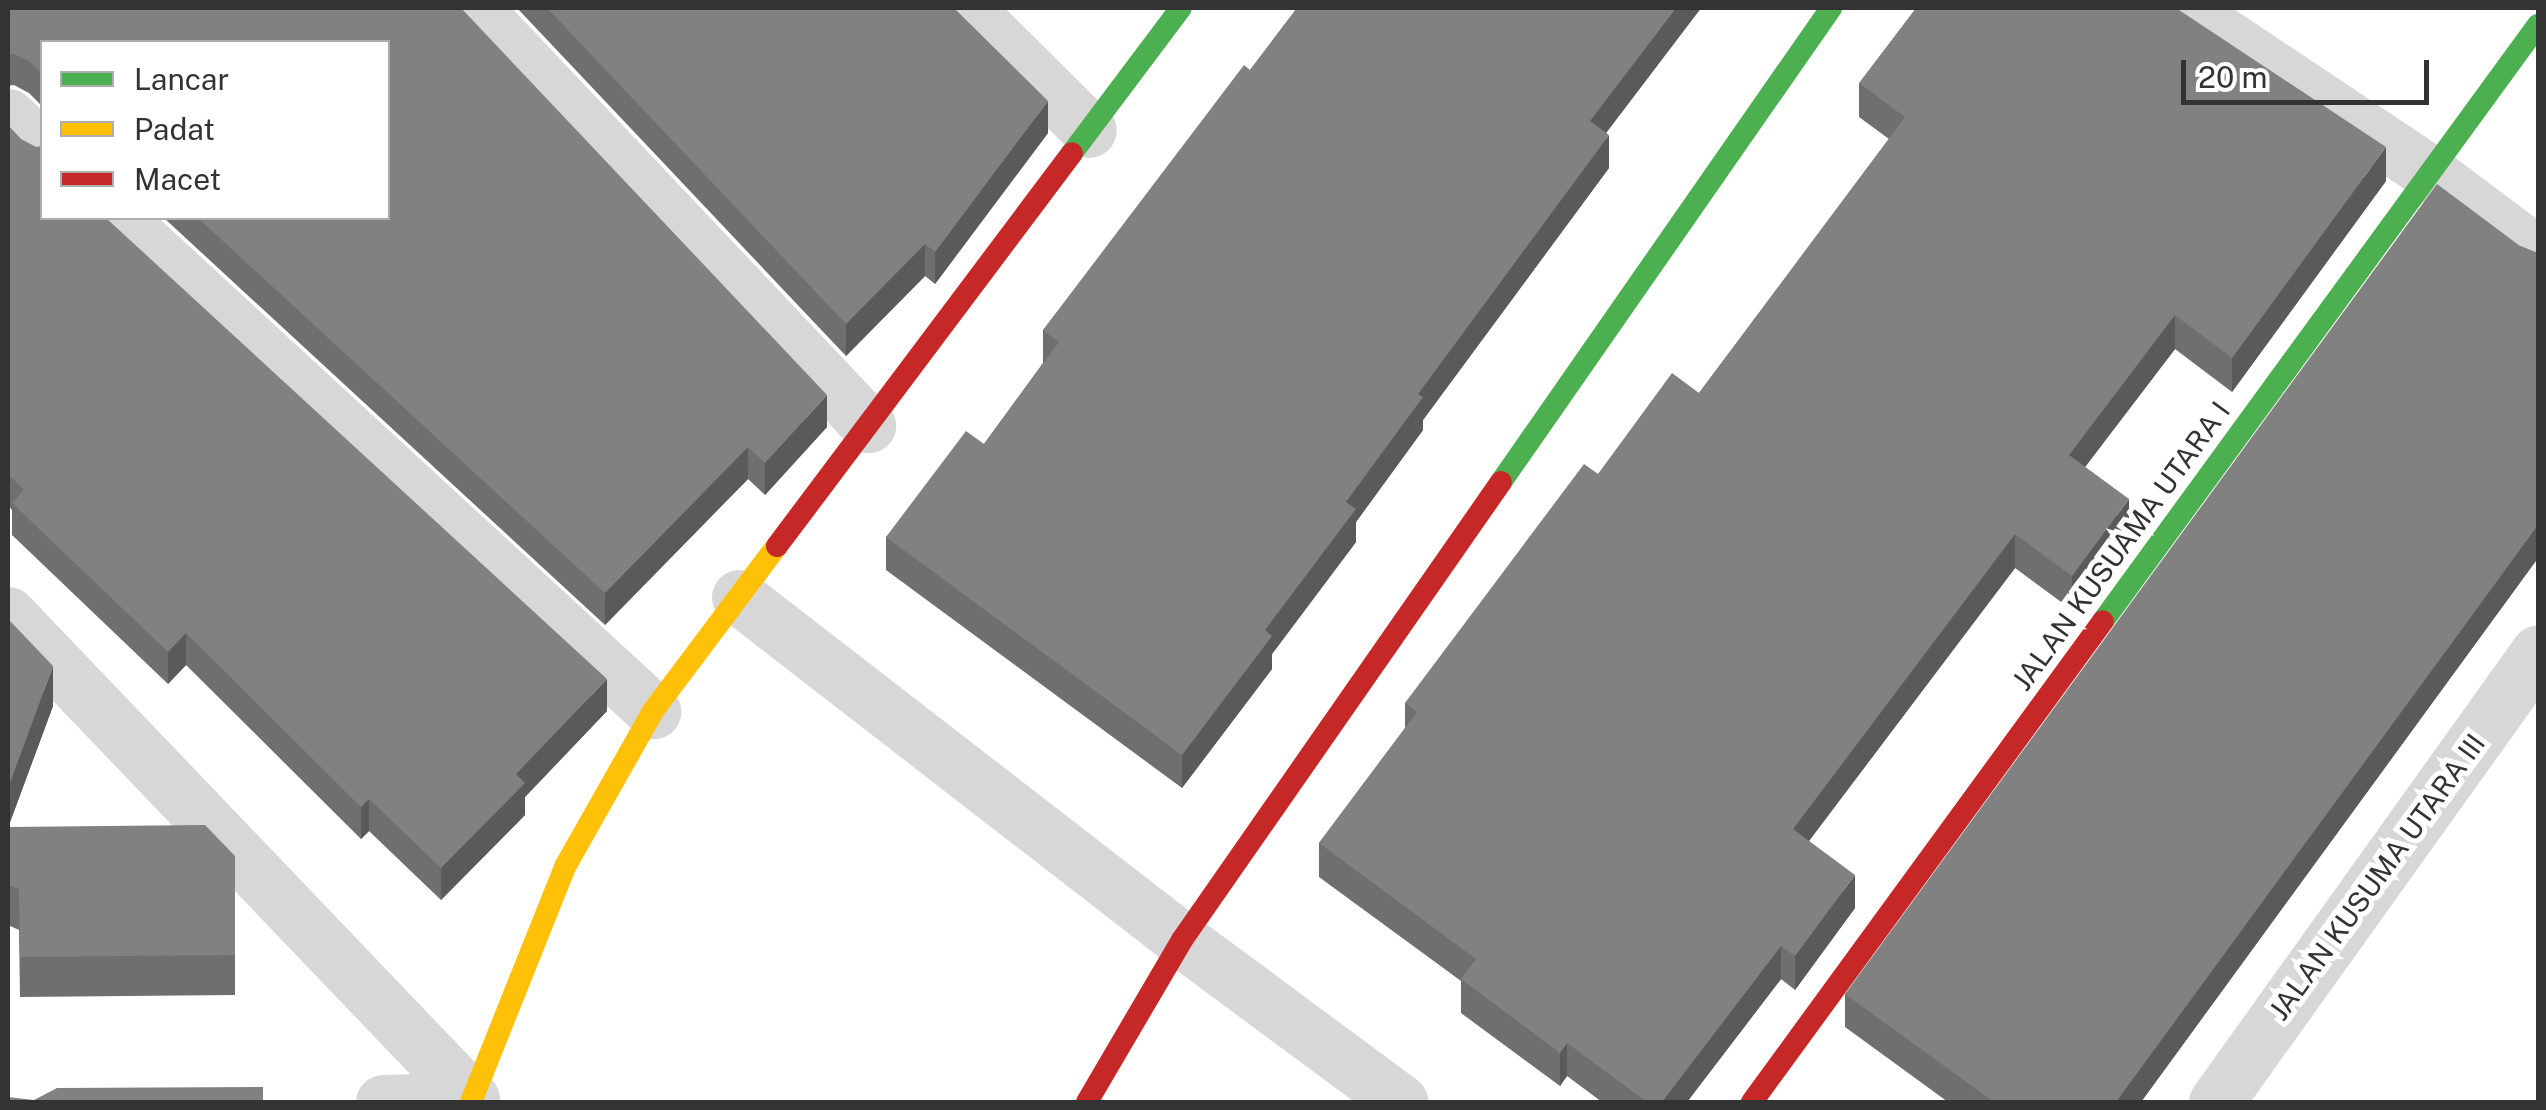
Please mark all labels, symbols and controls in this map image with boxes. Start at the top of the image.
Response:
legend [40,40,390,220]
scale bar [2186,40,2434,102]
text: 20 m [2198,59,2267,95]
text: Lancar [134,61,229,97]
text: Padat [134,111,215,147]
text: Macet [134,161,221,197]
street label: JALAN KUSUAMA UTARA I [2005,395,2237,697]
street label: JALAN KUSUMA UTARA III [2262,727,2492,1027]

